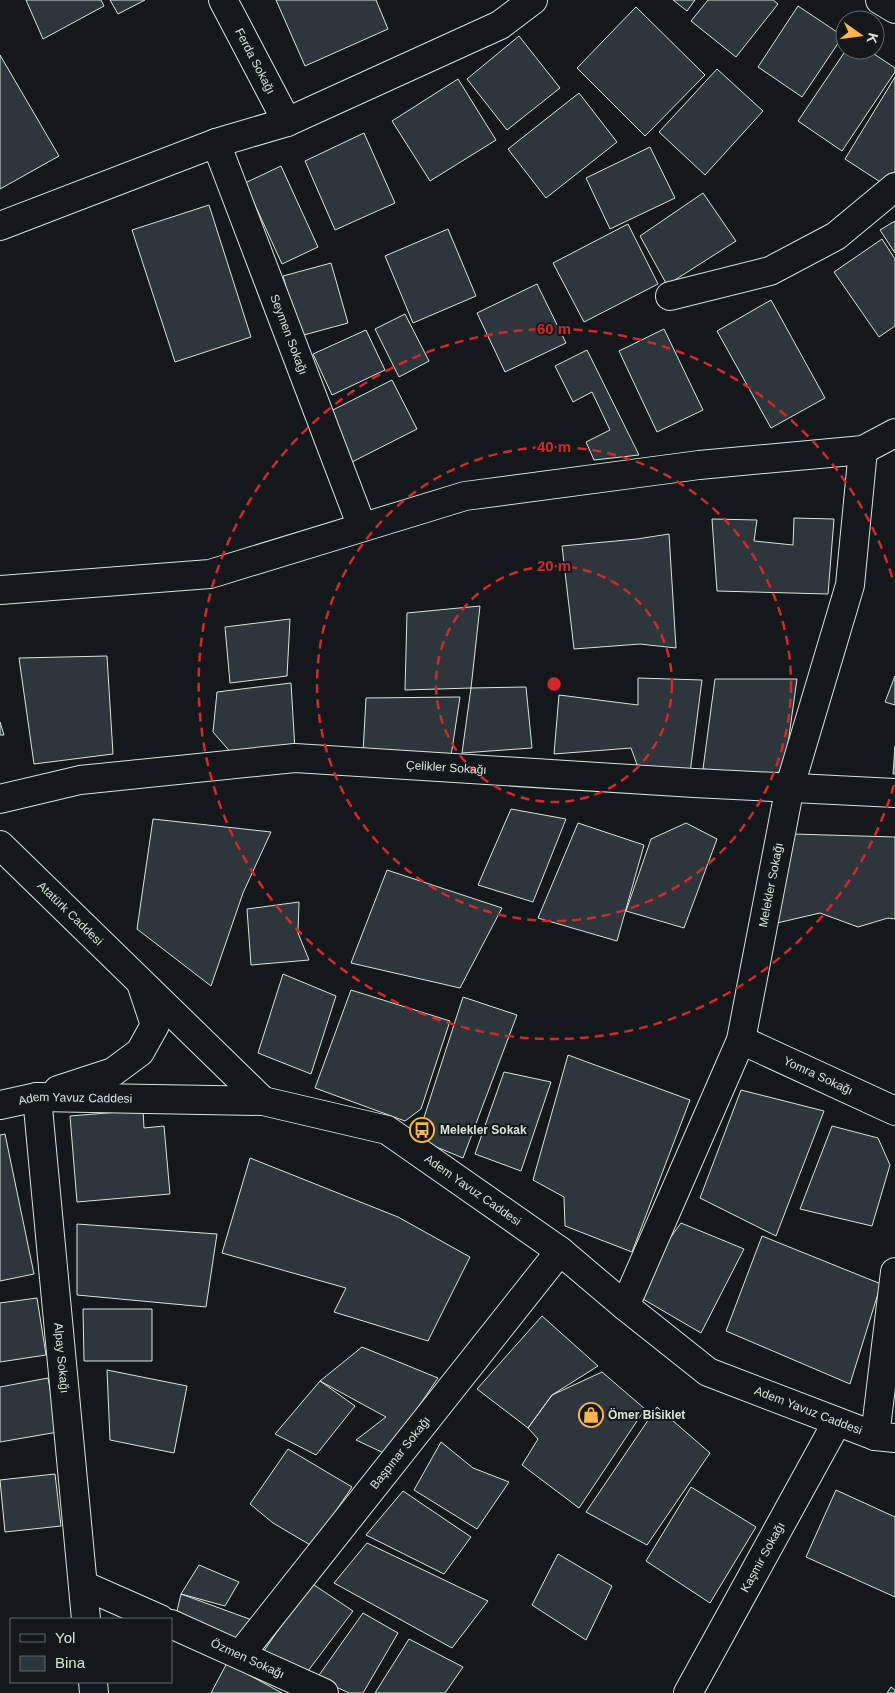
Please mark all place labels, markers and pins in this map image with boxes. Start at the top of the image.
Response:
centre of rings [545,675,563,693]
bus stop icon: Melekler Sokak [409,1117,435,1143]
place label: Melekler Sokak [440,1123,527,1137]
shop icon: Ömer Bisiklet [578,1402,604,1428]
place label: Ömer Bisiklet [608,1407,685,1422]

